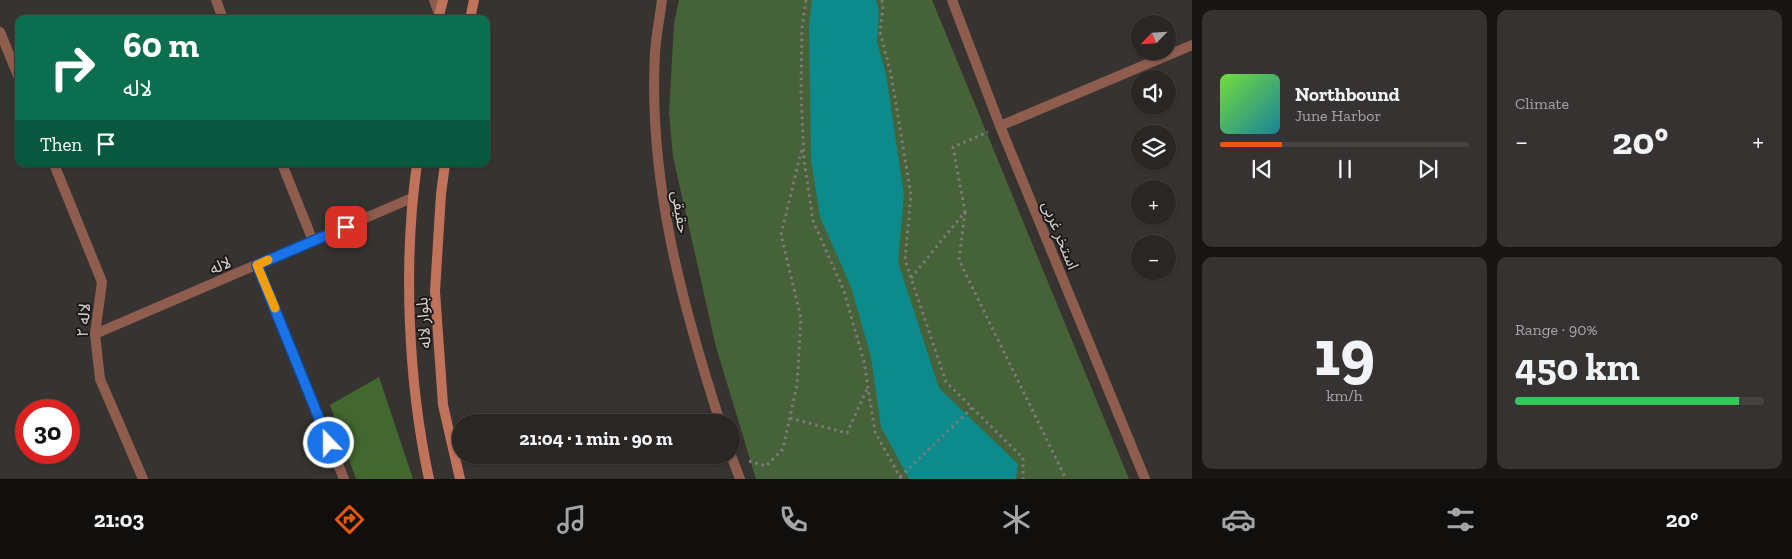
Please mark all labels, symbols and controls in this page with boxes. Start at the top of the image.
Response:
north arrow [1131,15,1176,60]
map controls [1131,15,1176,280]
text: 60 m [123,24,199,66]
icon: right [40,35,105,100]
button: sound [1131,70,1176,115]
text: لاله [123,75,152,102]
text: Northbound [1295,83,1400,106]
text: Climate [1515,94,1569,113]
text: June Harbor [1295,106,1381,125]
text: 20° [1612,118,1668,164]
button: layers [1131,125,1176,170]
text: − [1515,125,1528,158]
text: + [1752,125,1764,158]
icon: arrive [92,130,120,158]
text: Then [40,133,82,156]
icon: previous [1248,155,1276,183]
icon: pause [1331,155,1359,183]
icon: next [1414,155,1442,183]
button: + [1131,180,1176,225]
street label: حقیقی [668,189,693,235]
street label: استخر غربی [1038,198,1083,272]
pin [325,206,367,248]
icon: arrive [332,213,360,241]
button: − [1131,235,1176,280]
street label: لاله [207,253,234,278]
street label: بلوار لاله [412,297,435,349]
street label: لاله ۲ [73,302,94,338]
text: 19 [1314,314,1375,392]
text: Range · 90% [1515,320,1598,339]
text: 450 km [1515,344,1640,390]
text: km/h [1326,386,1363,405]
speed limit sign: 30 [15,399,80,464]
position arrow [302,416,354,468]
text: 21:04 · 1 min · 90 m [519,427,673,450]
icon: directions [332,502,367,537]
icon: music [554,502,589,537]
icon: phone [776,502,811,537]
icon: climate [999,502,1034,537]
icon: car [1221,502,1256,537]
icon: filters [1443,502,1478,537]
text: 21:03 [94,506,144,533]
text: 20° [1666,506,1698,533]

